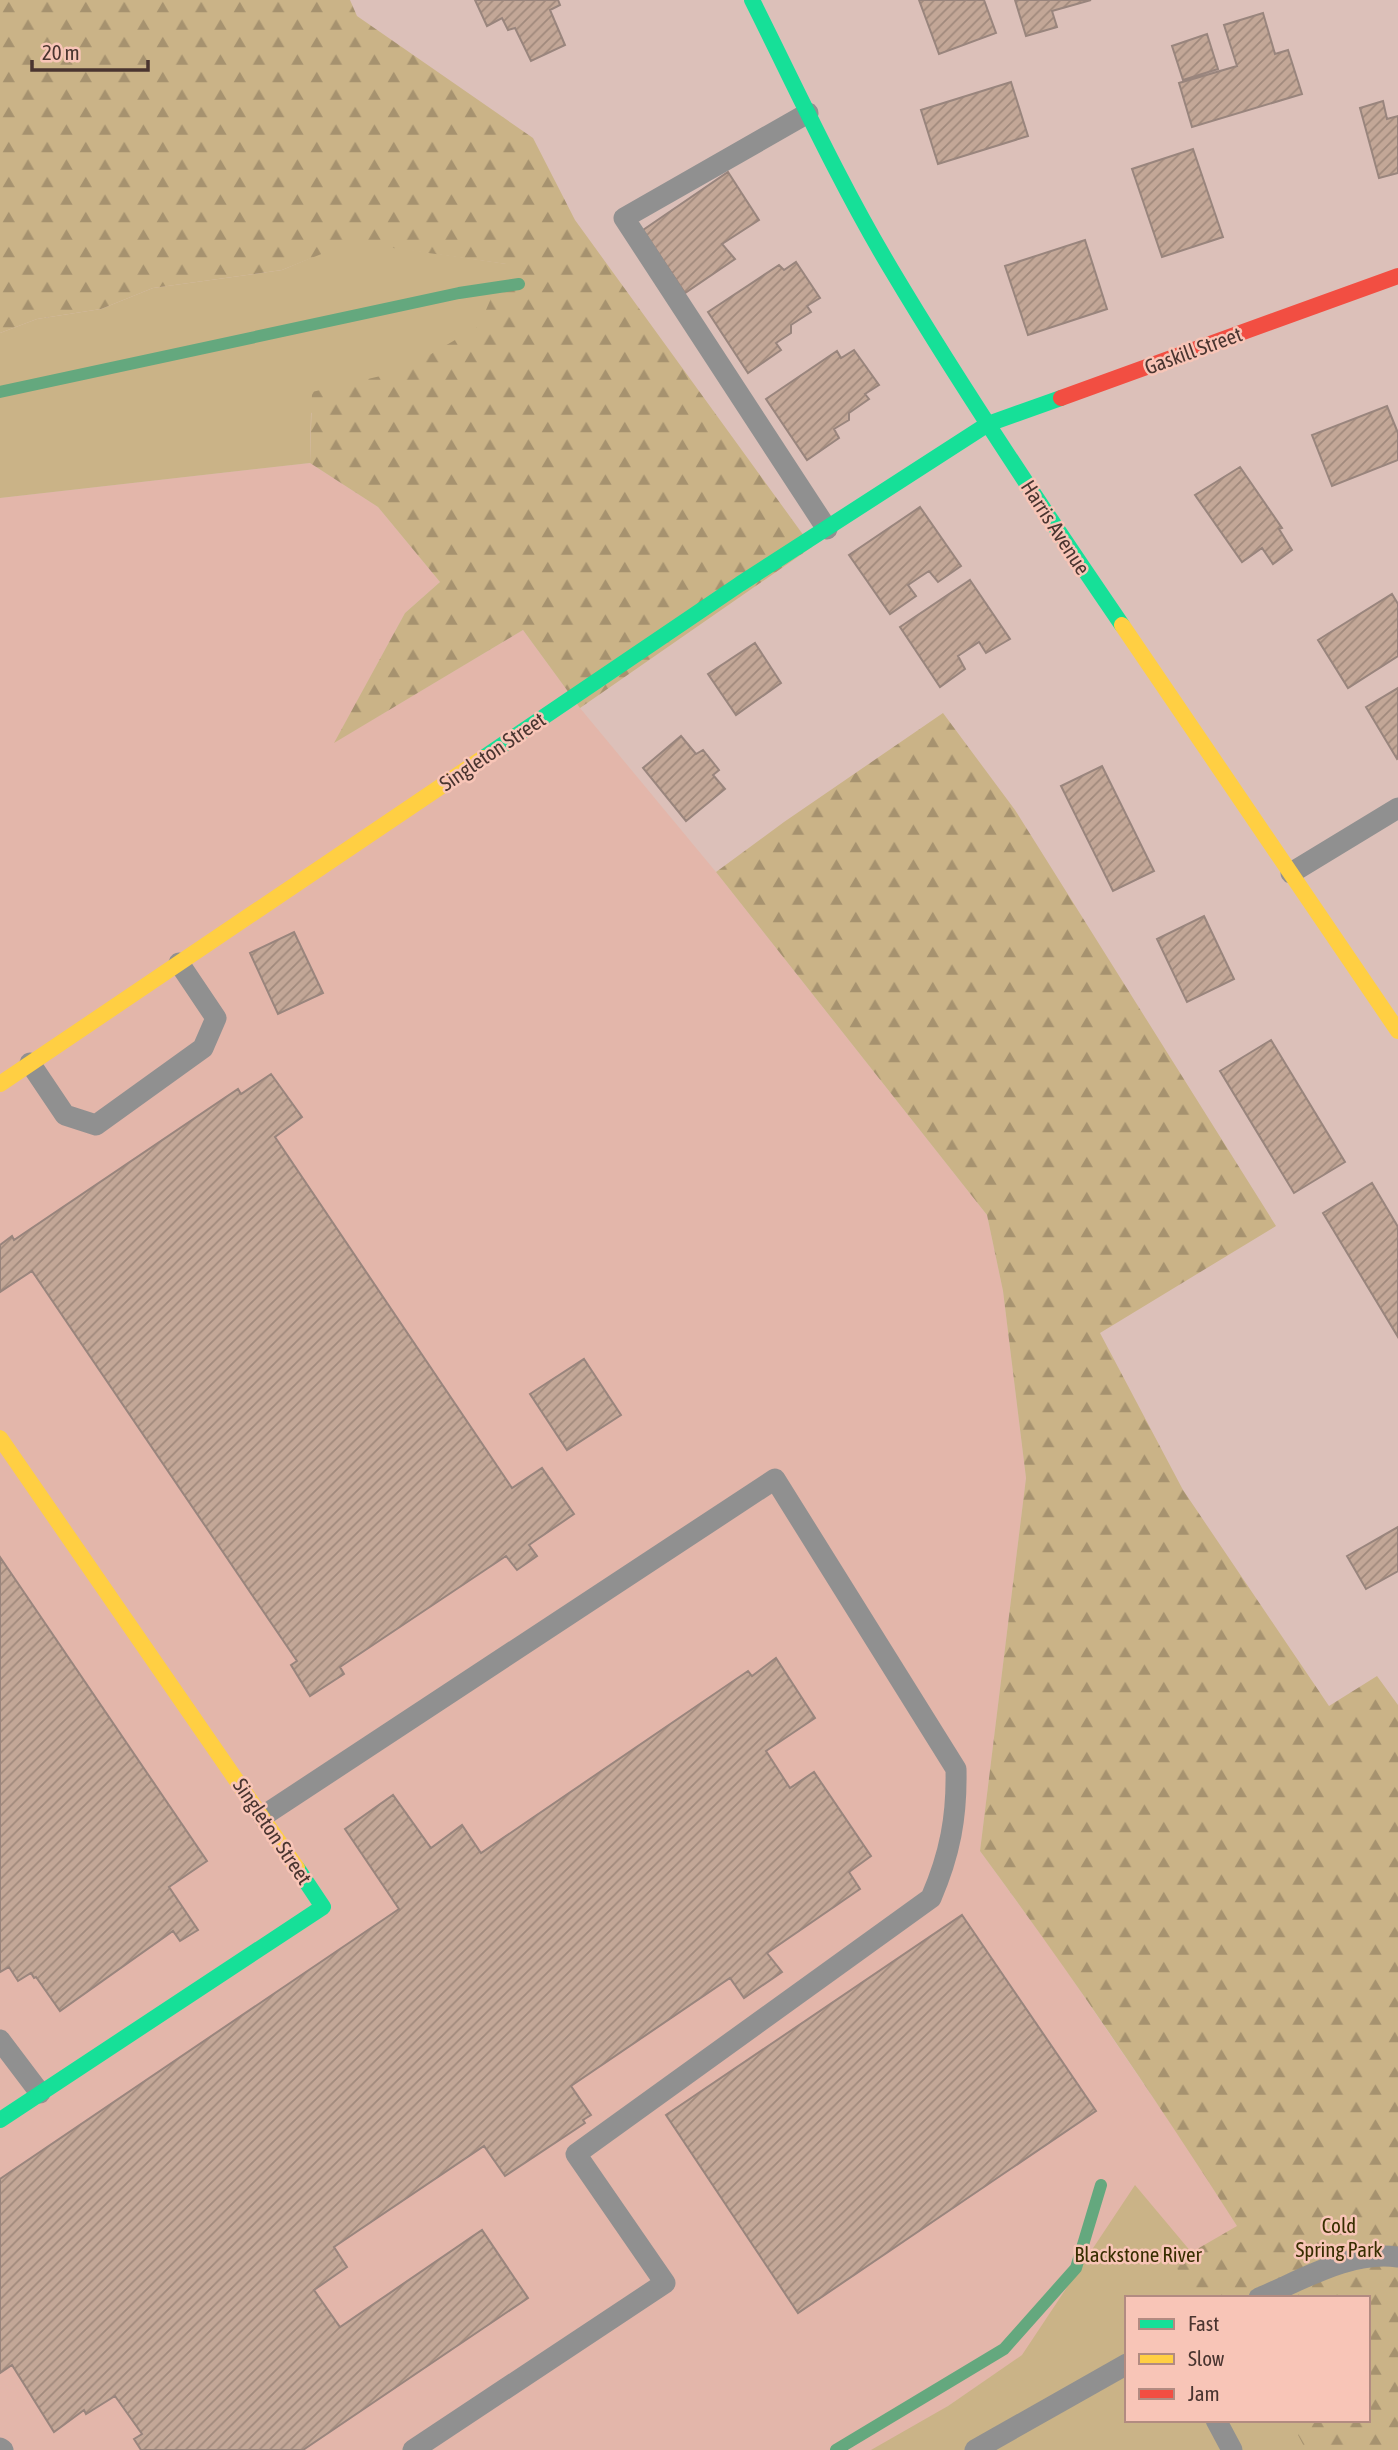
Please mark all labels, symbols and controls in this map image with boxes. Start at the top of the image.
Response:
scale bar [32,28,147,72]
text: 20 m [42,40,80,64]
street label: Gaskill Street [1141,321,1245,379]
street label: Harris Avenue [1017,475,1095,579]
street label: Singleton Street [434,707,550,795]
street label: Singleton Street [229,1773,317,1889]
park label: Cold Spring Park [1296,2213,1382,2261]
park label: Blackstone River [1074,2242,1203,2266]
legend [1125,2296,1370,2422]
text: Fast [1188,2311,1219,2335]
text: Slow [1188,2346,1225,2370]
text: Jam [1188,2381,1220,2405]

